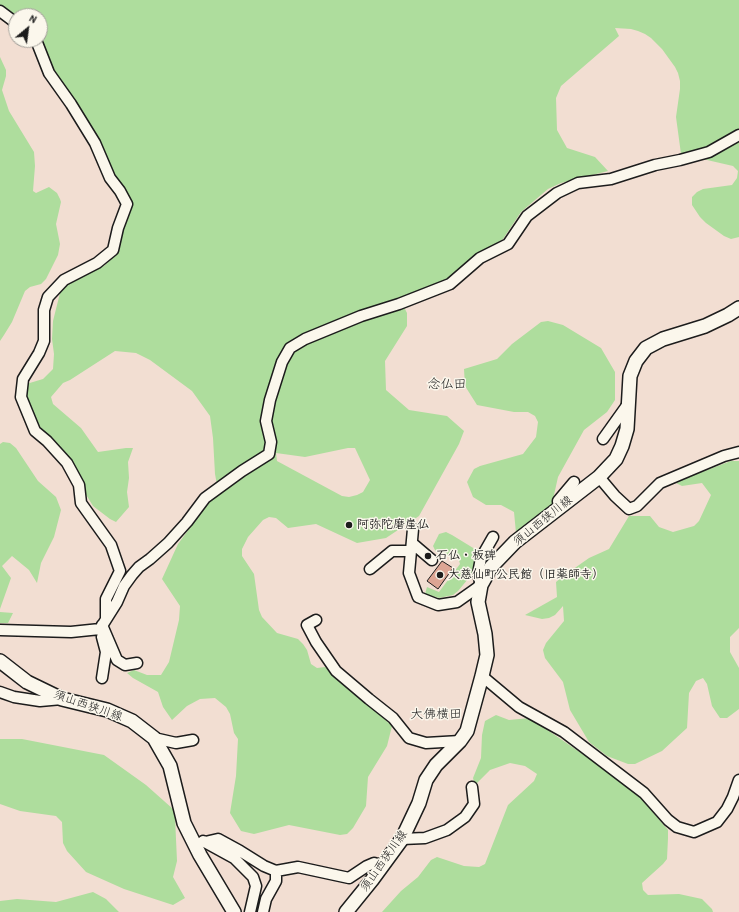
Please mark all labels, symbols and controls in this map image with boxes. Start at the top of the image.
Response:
north arrow [8,8,48,48]
text: N [27,11,39,26]
district label: 念仏田 [428,377,466,393]
street label: 須山西狭川線 [510,493,576,549]
place label: 阿弥陀磨崖仏 [357,518,429,532]
marker: 阿弥陀磨崖仏 [344,520,354,530]
place label: 石仏・板碑 [436,549,496,563]
marker: 石仏・板碑 [423,551,433,561]
place label: 大慈仙町公民館（旧薬師寺） [448,568,604,582]
marker: 大慈仙町公民館（旧薬師寺） [435,570,445,580]
street label: 須山西狭川線 [52,687,124,725]
district label: 大佛横田 [410,707,462,723]
street label: 須山西狭川線 [357,827,411,895]

